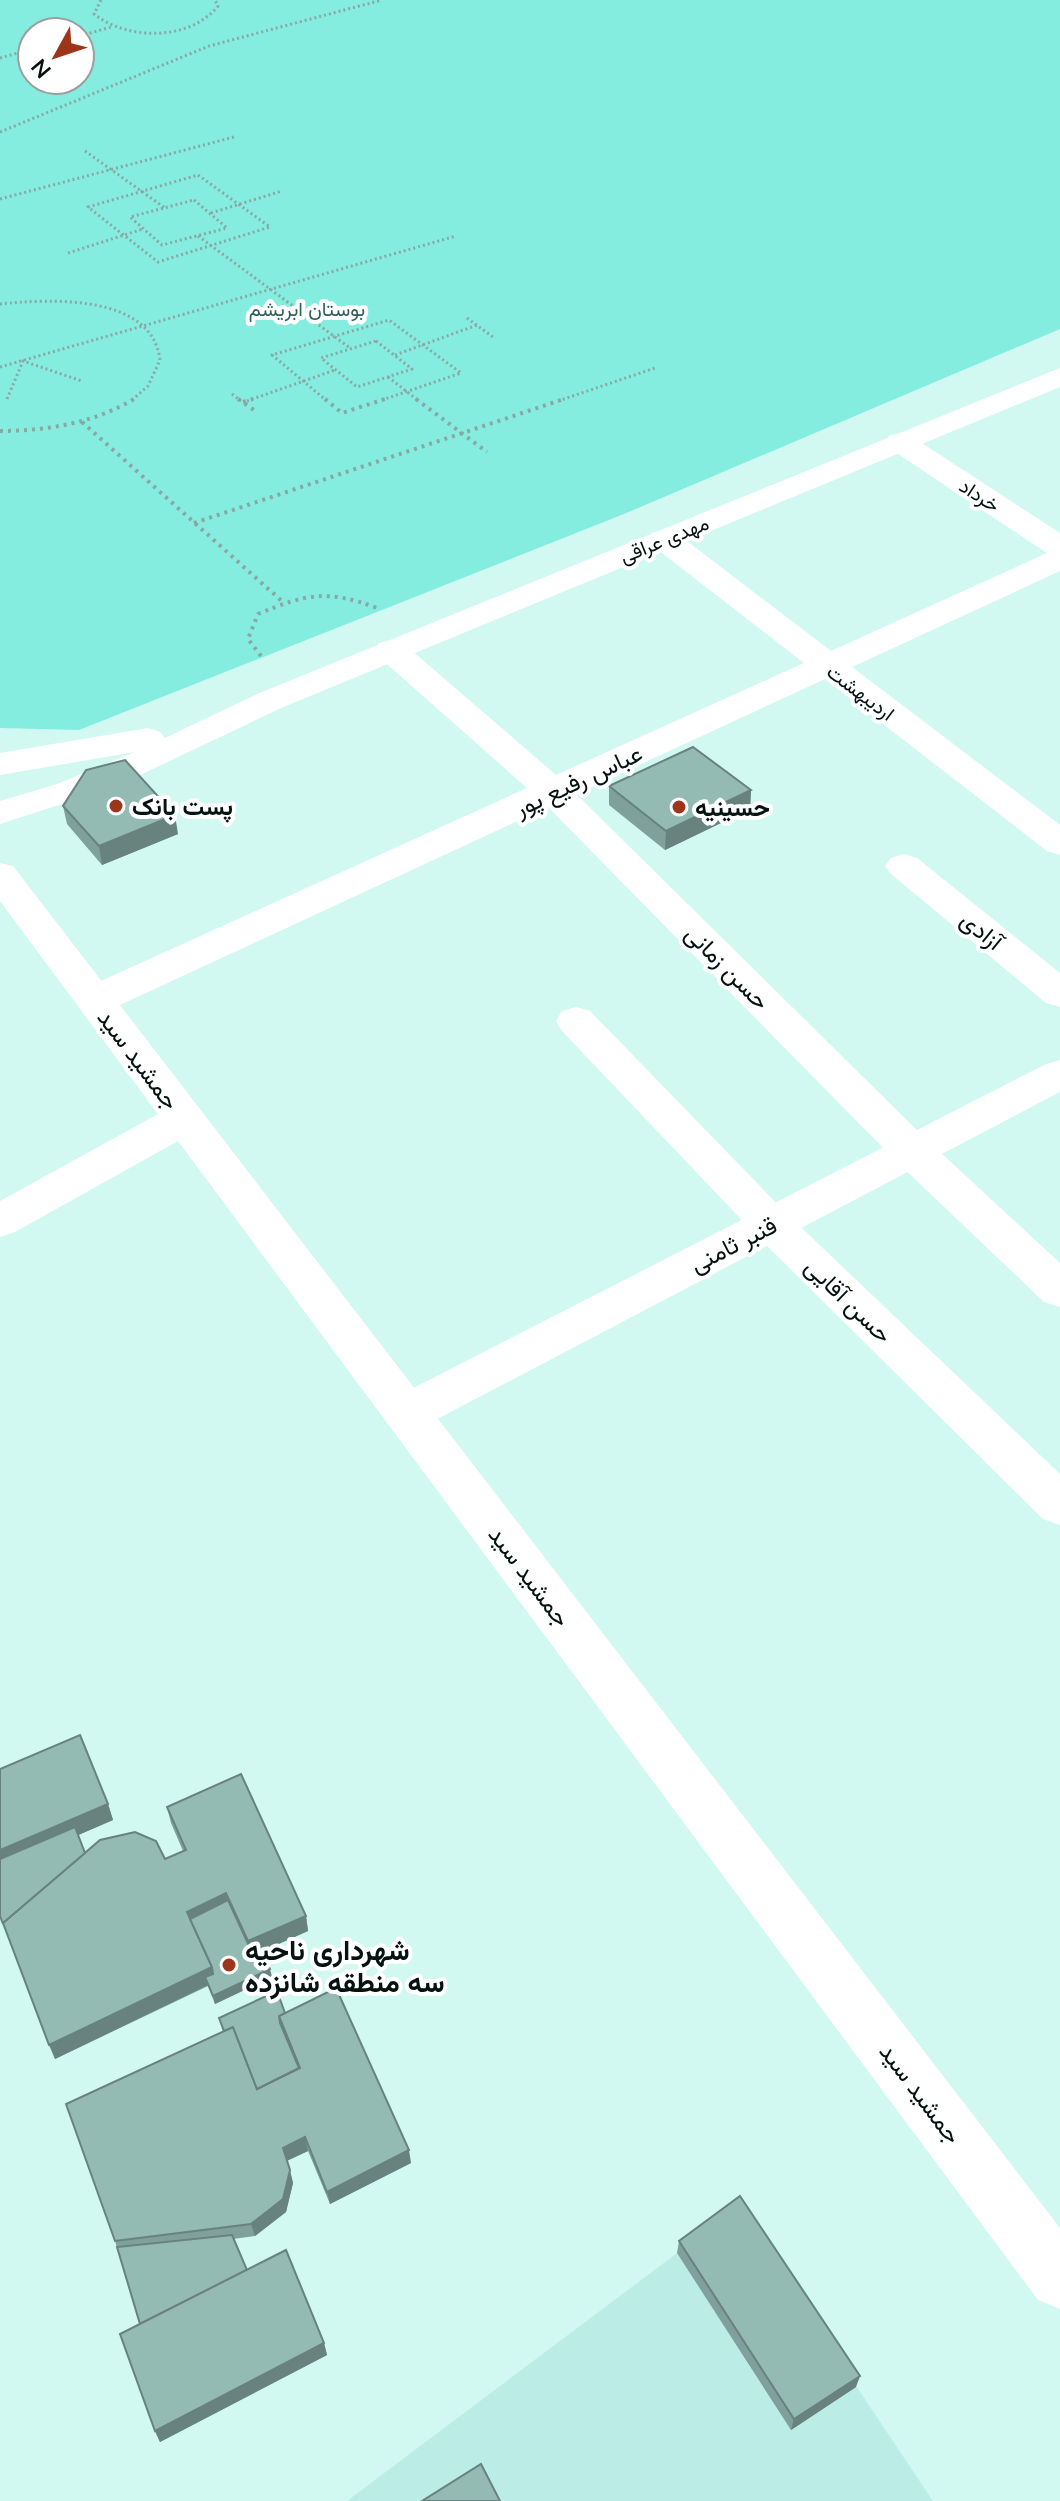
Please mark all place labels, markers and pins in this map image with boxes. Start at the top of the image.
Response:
place label: پست بانک [132,791,233,823]
place label: حسینیه [695,792,770,822]
marker: پست بانک [107,797,125,815]
marker: حسینیه [670,798,688,816]
place label: شهرداری ناحیه سه منطقه شانزده [245,1932,445,2000]
marker: شهرداری ناحیه سه منطقه شانزده [220,1956,238,1974]

